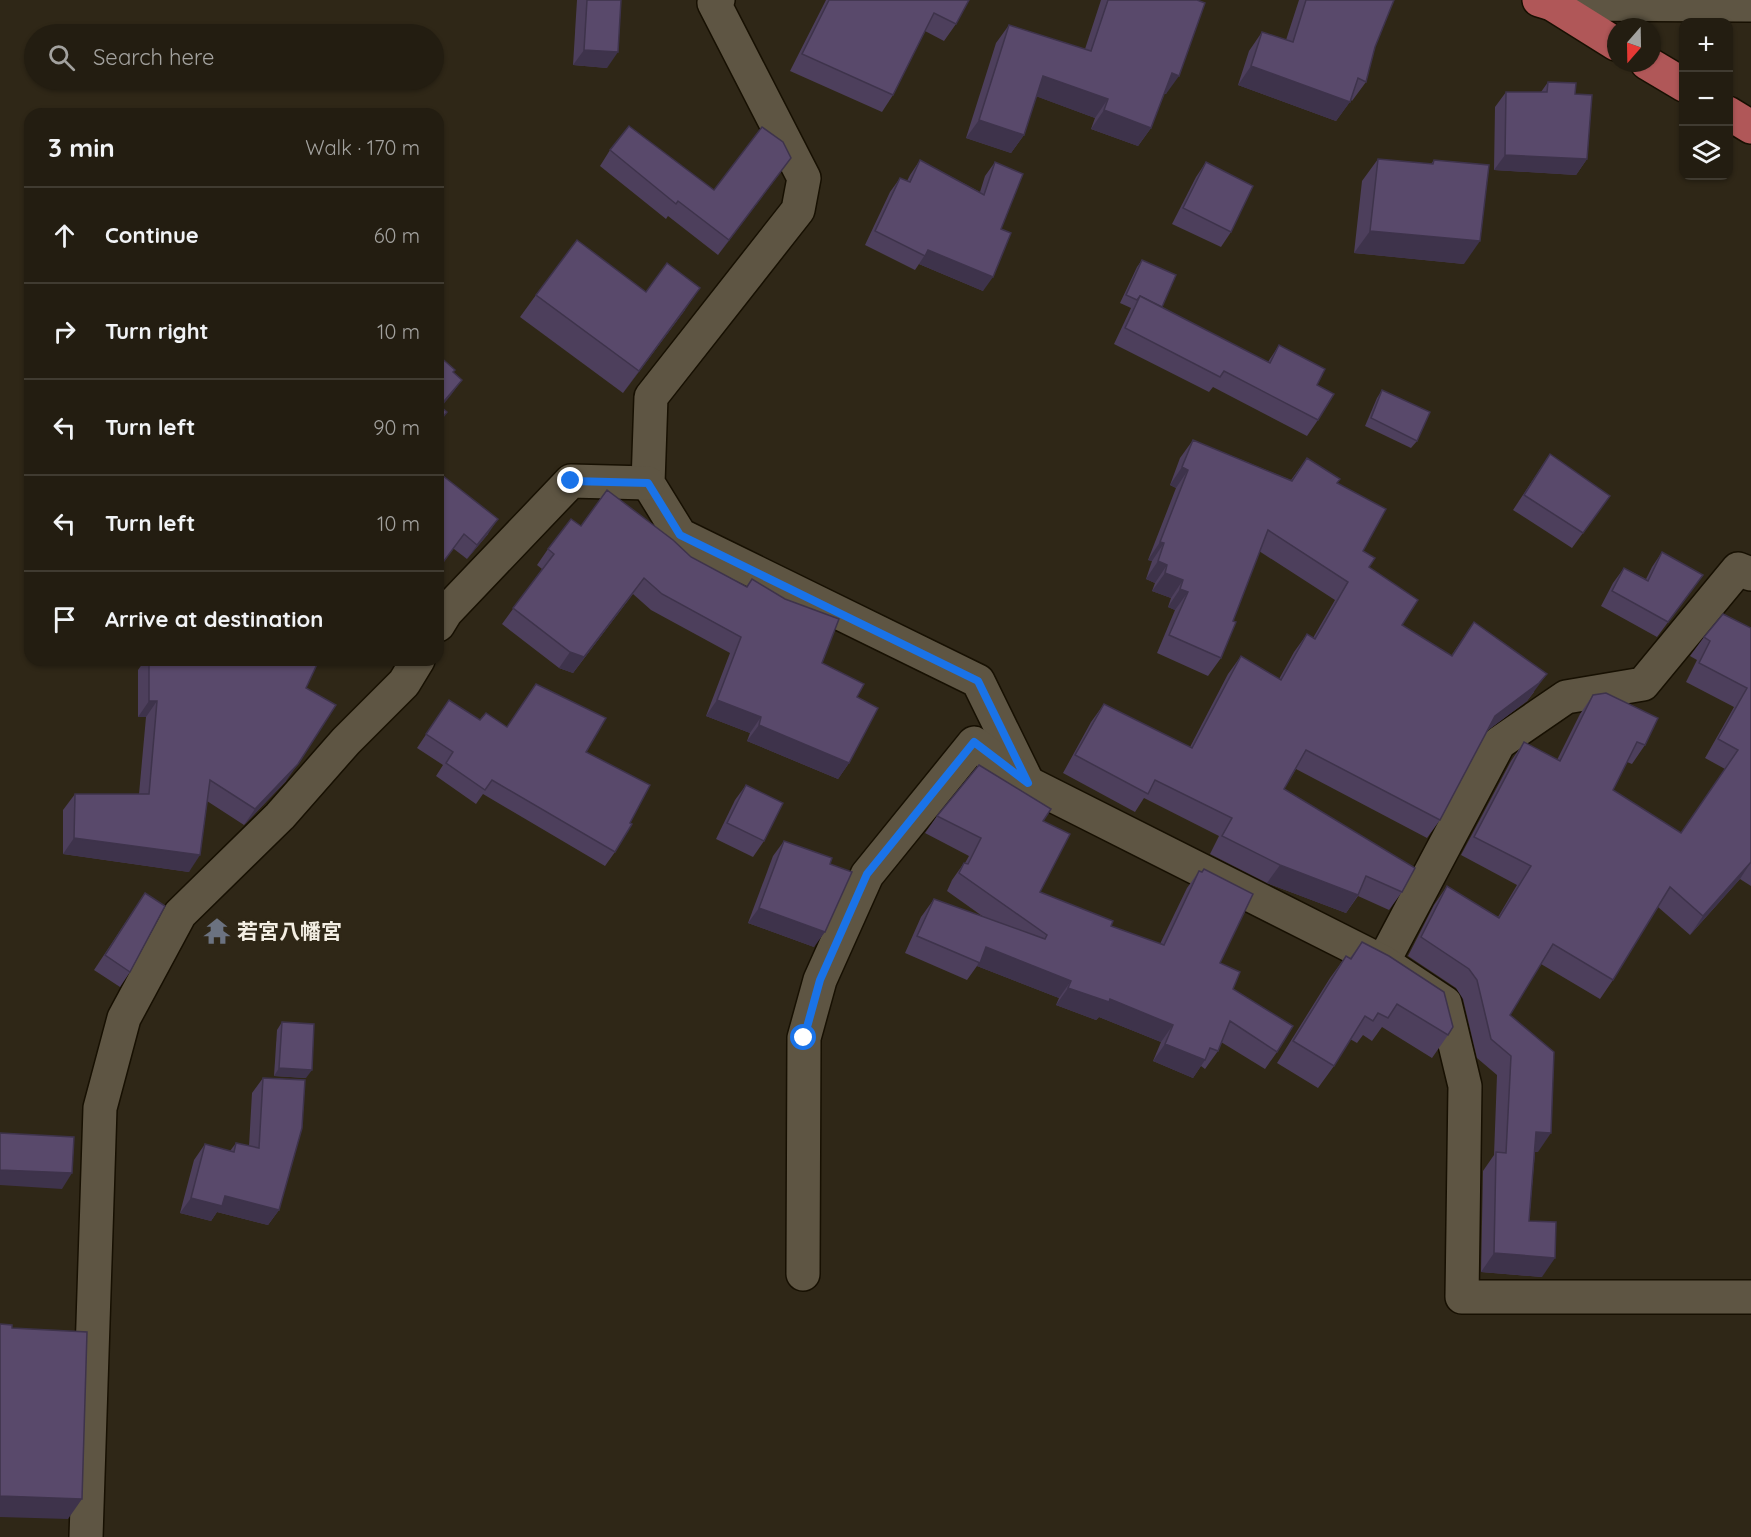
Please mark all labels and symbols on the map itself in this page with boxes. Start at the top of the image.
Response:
north arrow [1607,18,1661,72]
route end [557,467,583,493]
temple icon: 若宮八幡宮 [202,916,232,946]
place label: 若宮八幡宮 [237,918,342,944]
route start [790,1024,816,1050]

